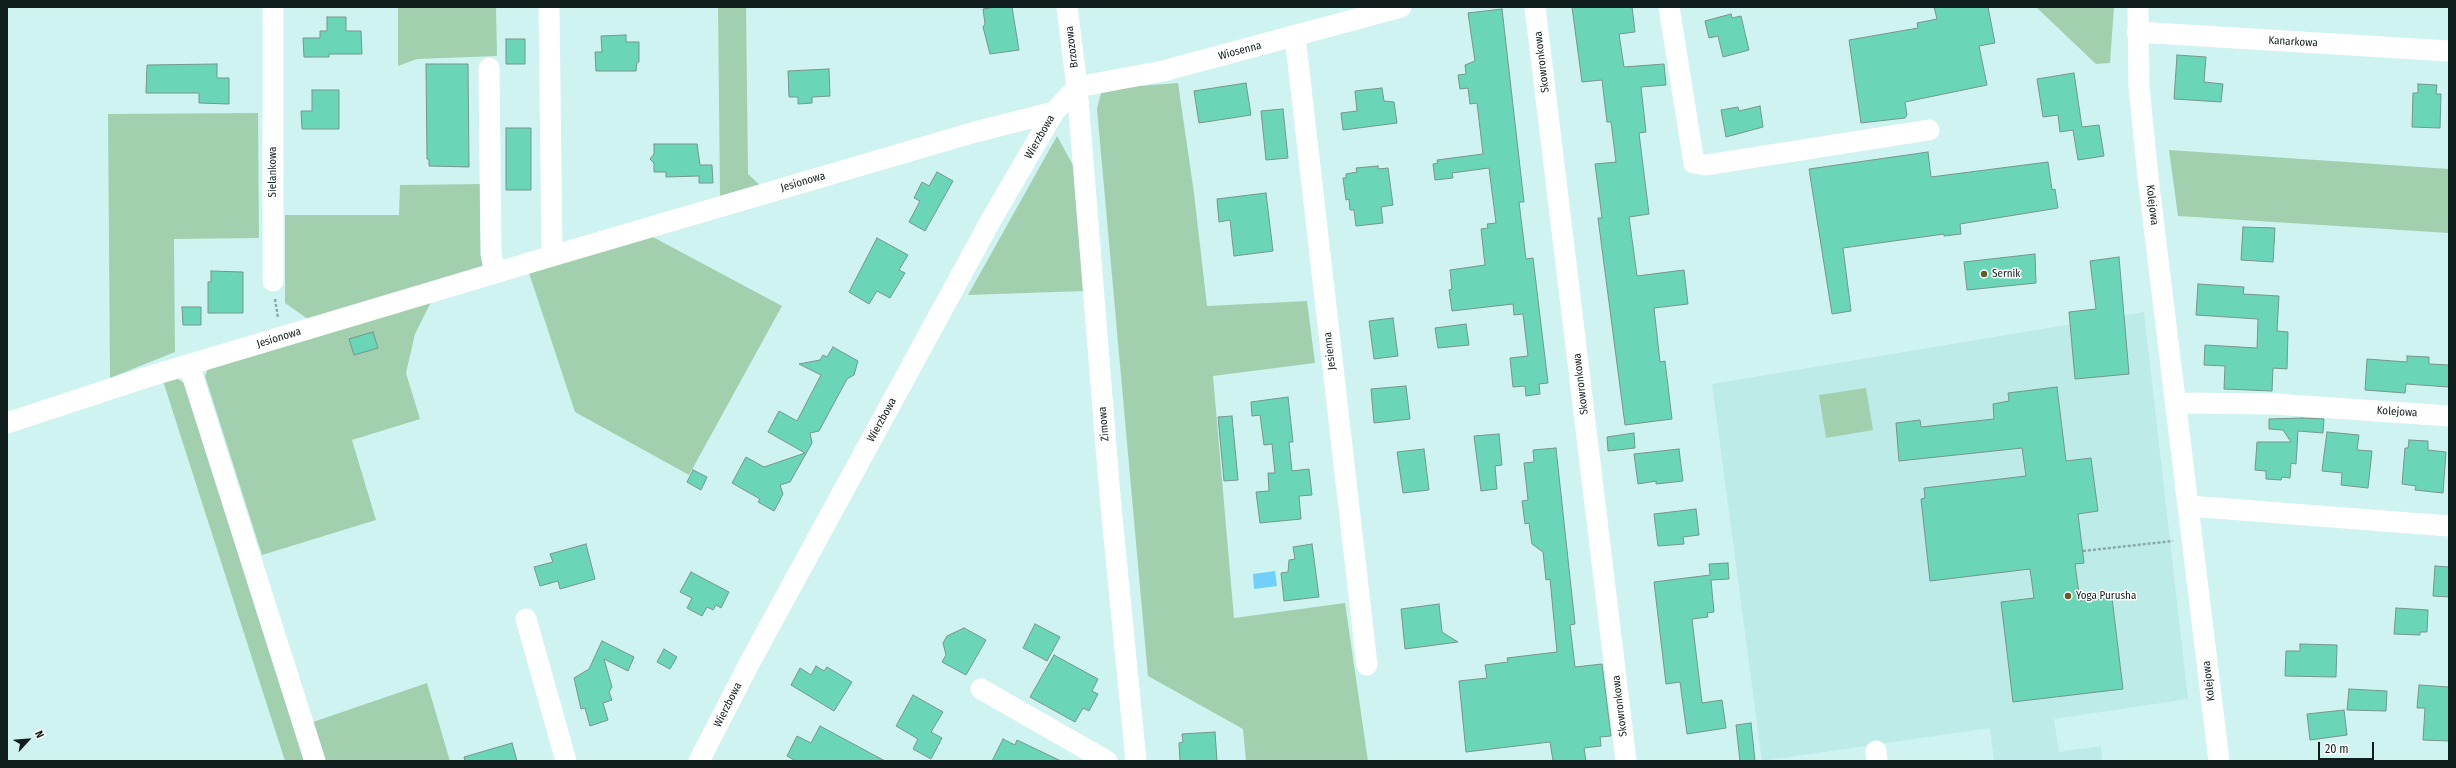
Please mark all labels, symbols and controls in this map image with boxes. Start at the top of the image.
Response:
street label: Brzozowa [1063,25,1081,69]
street label: Skowronkowa [1532,30,1552,94]
street label: Kanarkowa [2268,34,2318,50]
street label: Wiosenna [1217,39,1263,63]
street label: Wierzbowa [1022,113,1058,161]
street label: Sielankowa [266,147,280,197]
street label: Jesionowa [779,169,827,195]
street label: Kolejowa [2143,184,2161,226]
place label: Sernik [1992,267,2020,281]
marker: Sernik [1979,269,1989,279]
street label: Jesionowa [255,325,303,351]
street label: Jesienna [1321,331,1339,371]
street label: Skowronkowa [1571,352,1591,416]
street label: Wierzbowa [864,396,900,444]
street label: Kolejowa [2376,404,2418,420]
street label: Zimowa [1096,406,1112,442]
place label: Yoga Purusha [2076,589,2136,603]
marker: Yoga Purusha [2063,591,2073,601]
street label: Kolejowa [2200,660,2218,702]
street label: Skowronkowa [1610,674,1630,738]
street label: Wierzbowa [711,680,745,730]
north arrow [8,720,48,760]
text: N [32,729,47,740]
scale bar [2320,734,2376,760]
text: 20 m [2325,742,2349,756]

